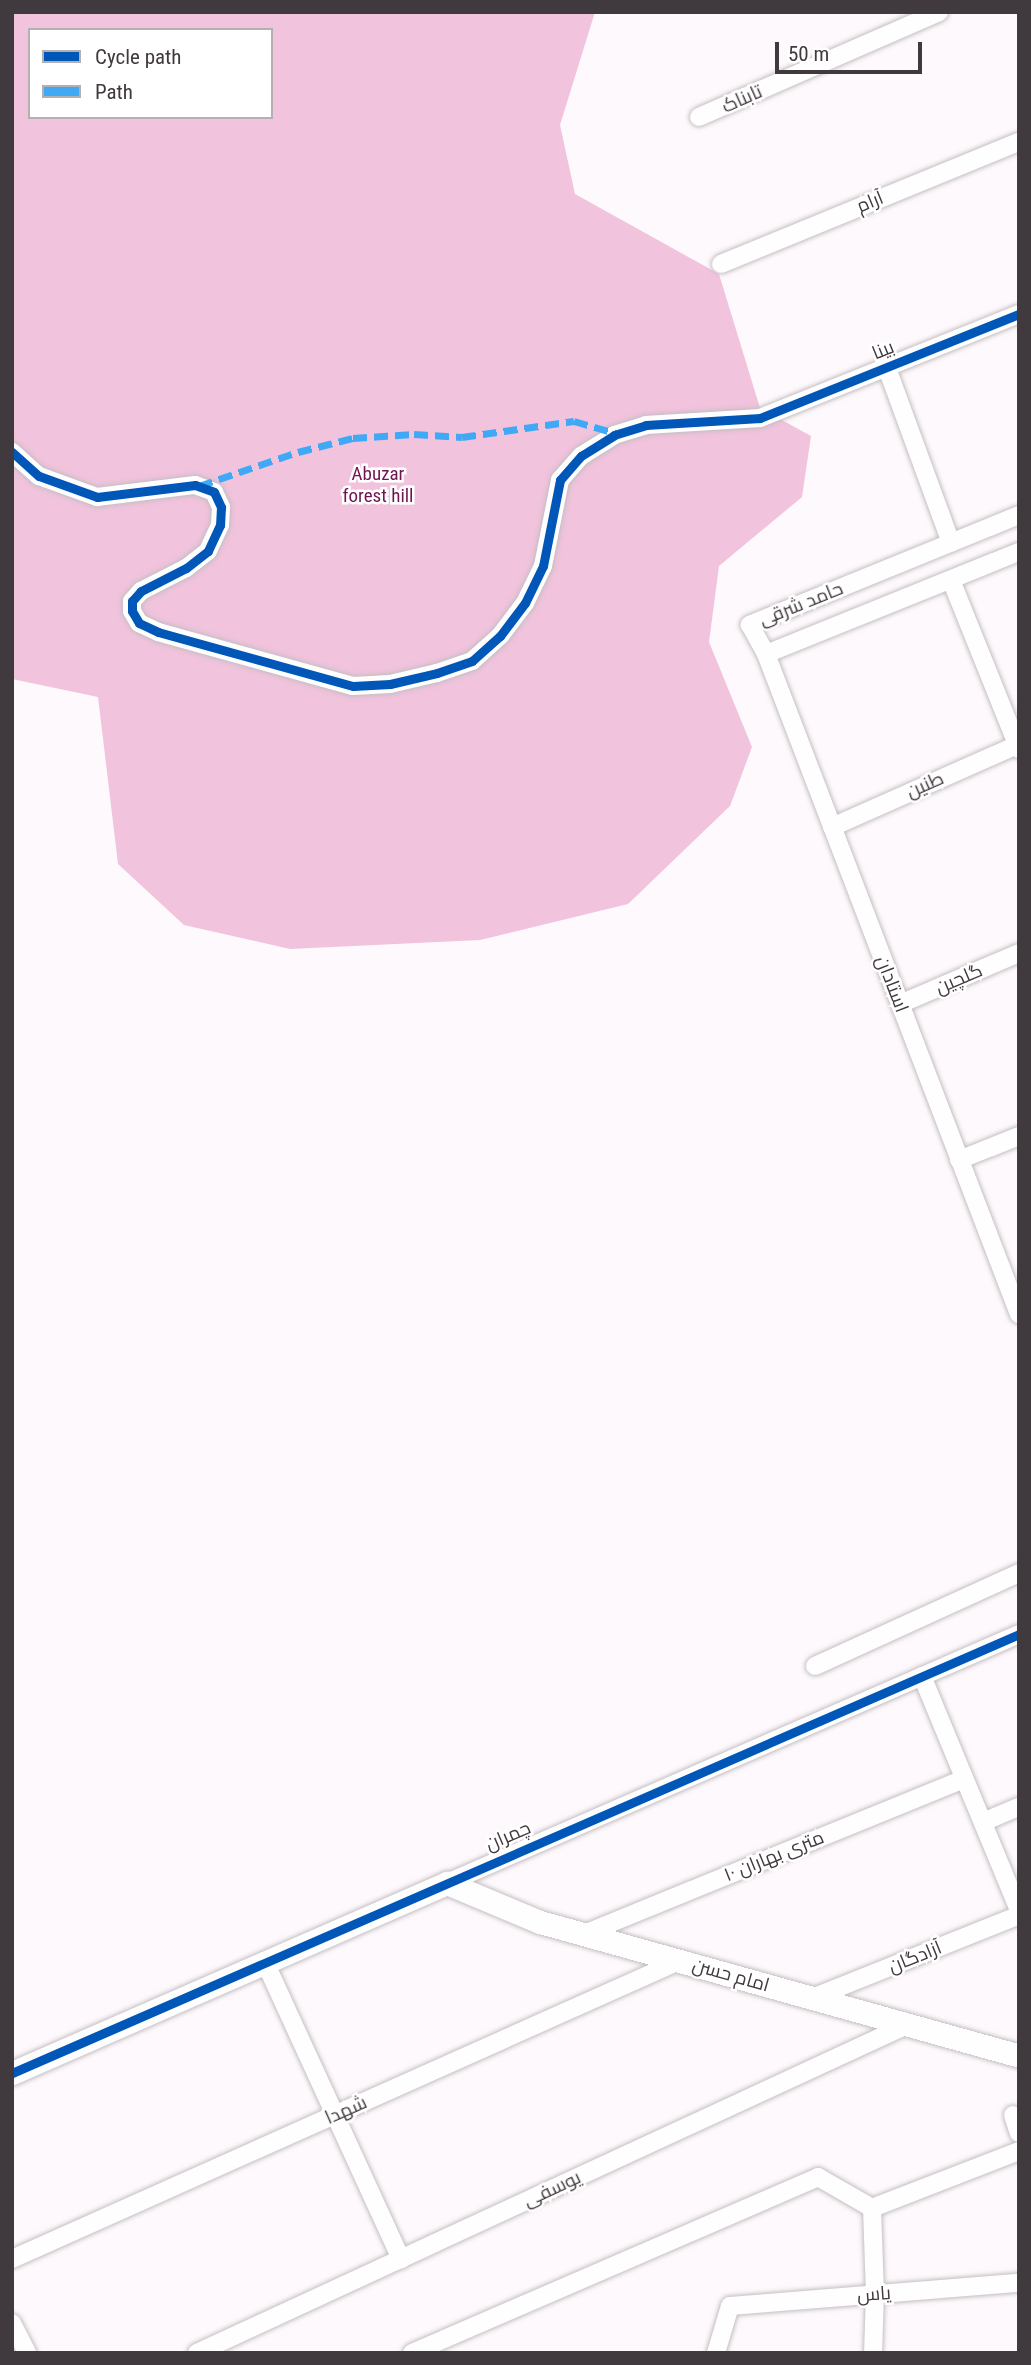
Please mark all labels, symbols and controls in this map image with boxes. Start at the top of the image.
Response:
legend [28,28,273,119]
scale bar [779,28,926,72]
text: 50 m [788,42,829,66]
text: Cycle path [95,45,181,69]
text: Path [95,80,133,104]
street label: تابناک [718,80,766,118]
street label: آرام [853,186,887,218]
street label: بینا [869,335,897,365]
park label: Abuzar forest hill [343,463,413,507]
street label: حامد شرقی [756,577,846,631]
street label: طنین [903,767,947,803]
street label: استادان [871,952,913,1016]
street label: گلچین [932,959,986,999]
street label: چمران [482,1816,534,1856]
street label: ۱۰ متری بهاران [721,1826,827,1886]
street label: آزادگان [885,1936,945,1978]
street label: امام حسن [690,1953,772,1997]
street label: شهدا [321,2091,371,2129]
street label: یوسفی [520,2166,584,2212]
street label: یاس [856,2281,892,2307]

